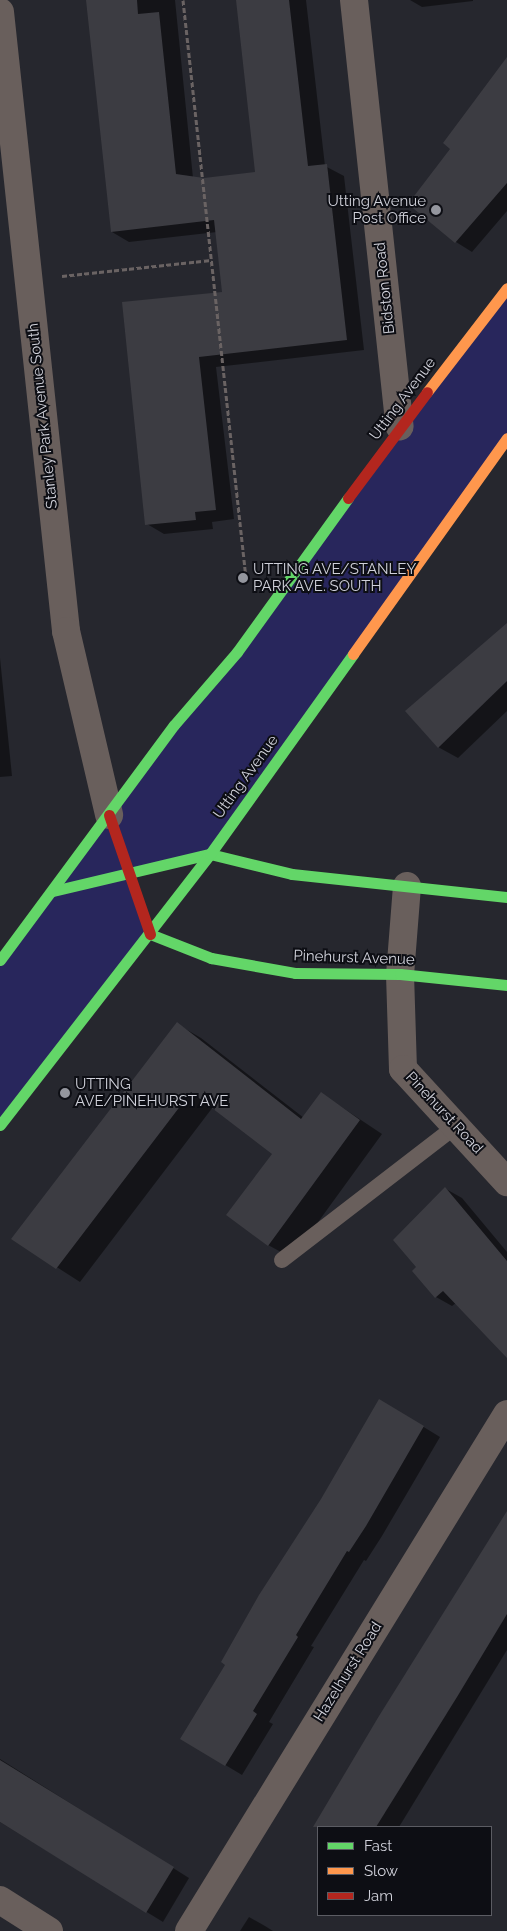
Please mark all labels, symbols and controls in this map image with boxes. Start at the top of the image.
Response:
place label: Utting Avenue Post Office [327,192,426,227]
marker: Utting Avenue Post Office [430,204,442,216]
street label: Bidston Road [371,241,399,335]
street label: Stanley Park Avenue South [24,322,62,510]
street label: Utting Avenue [366,354,440,444]
place label: UTTING AVE/STANLEY PARK AVE. SOUTH [253,560,417,595]
marker: UTTING AVE/STANLEY PARK AVE. SOUTH [237,572,249,584]
street label: Utting Avenue [210,732,282,822]
street label: Pinehurst Avenue [293,947,415,969]
street label: Pinehurst Road [402,1068,486,1158]
place label: UTTING AVE/PINEHURST AVE [75,1075,229,1110]
marker: UTTING AVE/PINEHURST AVE [59,1087,71,1099]
street label: Hazelhurst Road [310,1619,386,1725]
legend [317,1826,492,1916]
text: Fast [364,1837,392,1855]
text: Slow [364,1862,398,1880]
text: Jam [364,1887,393,1905]

